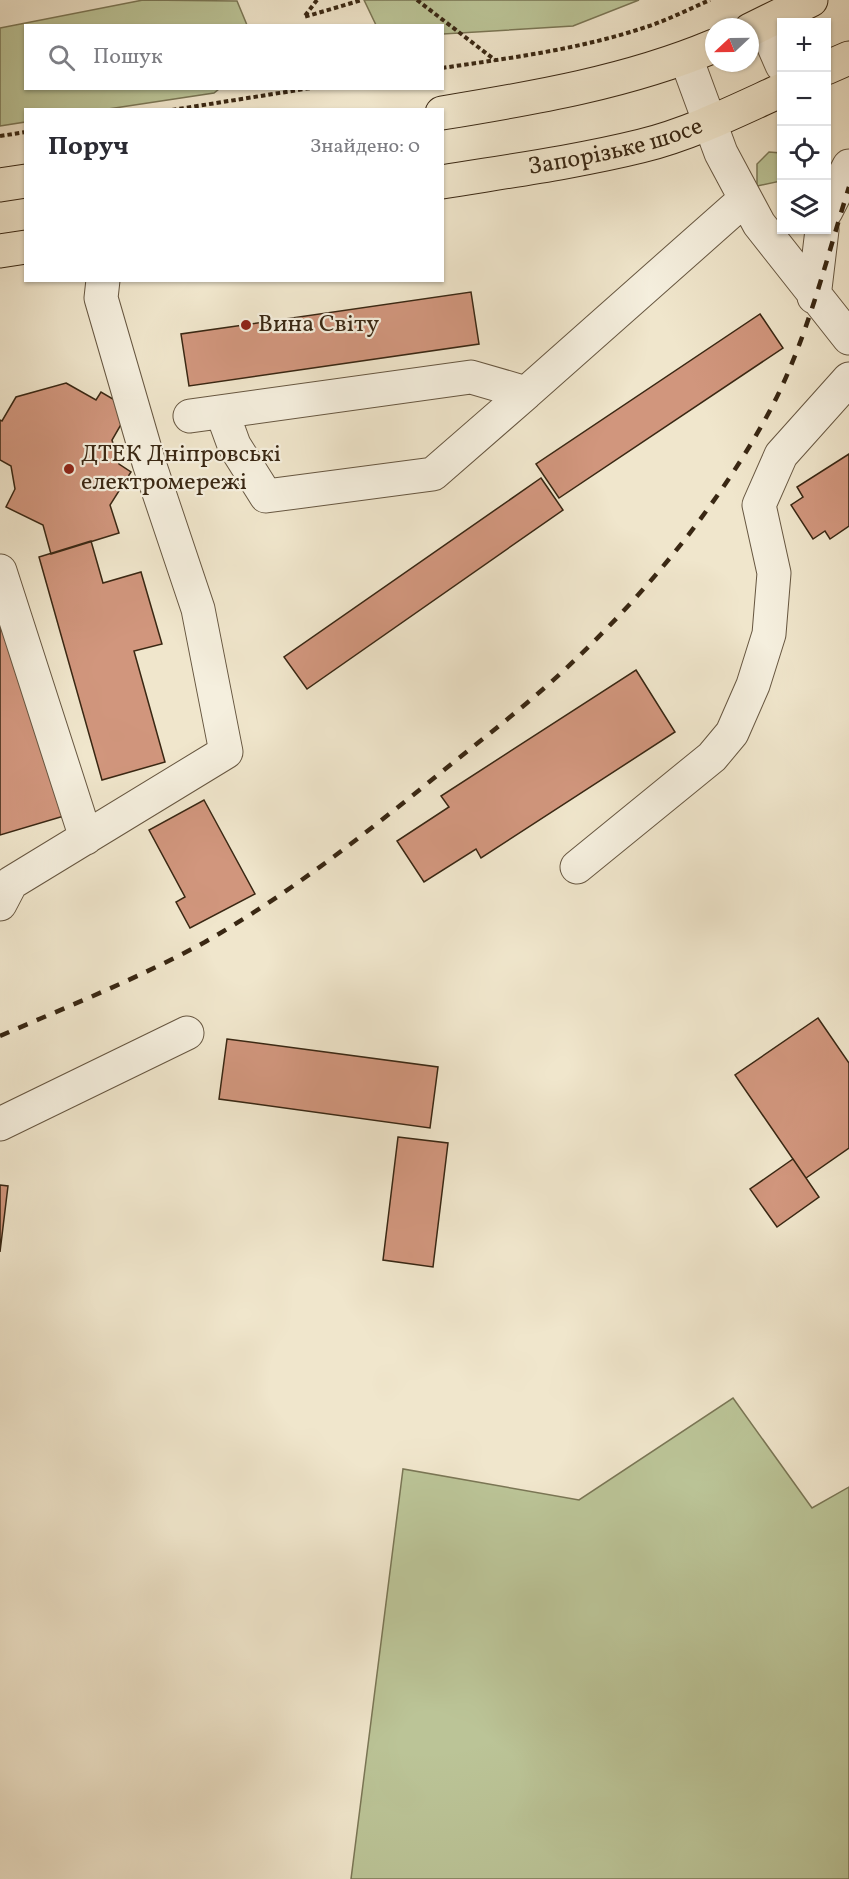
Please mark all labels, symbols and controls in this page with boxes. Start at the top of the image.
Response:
north arrow [705,18,759,72]
map controls [777,18,831,234]
button: + [777,18,831,72]
search box [24,24,444,90]
icon: search [45,41,78,74]
text: Пошук [93,42,163,73]
button: − [777,72,831,126]
street label: Запорізьке шосе [526,110,708,185]
button: locate [777,126,831,180]
text: Поруч [48,129,129,165]
text: Знайдено: 0 [310,133,420,161]
button: layers [777,180,831,234]
place label: Вина Світу [258,308,379,342]
marker: Вина Світу [239,318,253,332]
place label: ДТЕК Дніпровські електромережі [81,438,281,500]
marker: ДТЕК Дніпровські електромережі [62,462,76,476]

